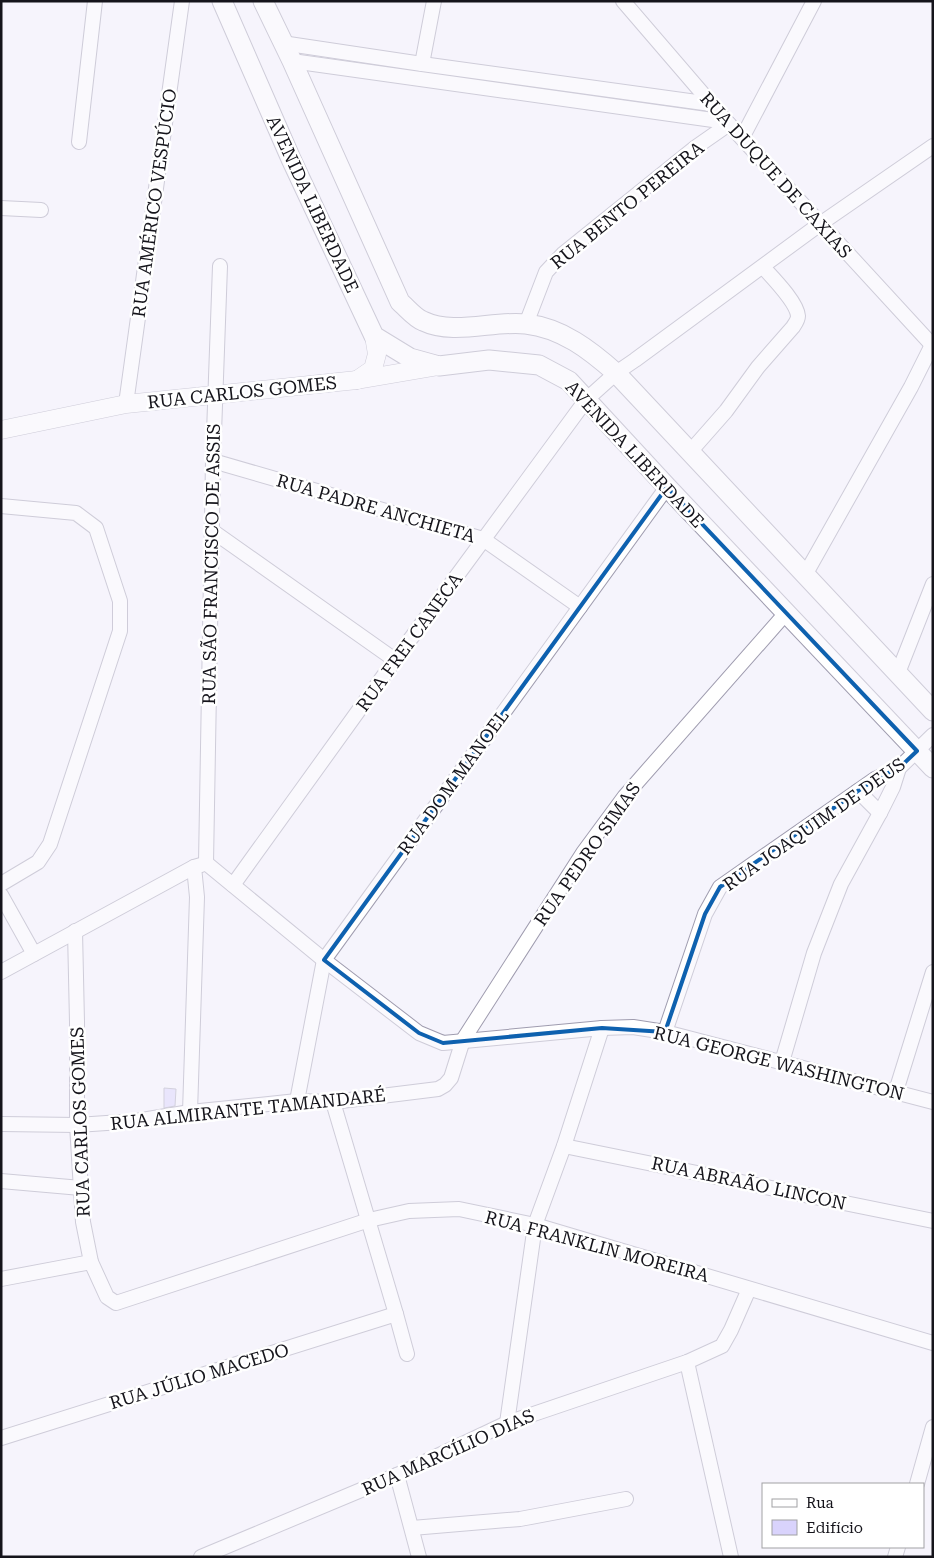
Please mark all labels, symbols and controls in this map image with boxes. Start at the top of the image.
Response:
street label: RUA AMÉRICO VESPÚCIO [128,87,180,319]
street label: RUA DUQUE DE CAXIAS [696,88,856,262]
street label: AVENIDA LIBERDADE [263,112,363,296]
street label: RUA BENTO PEREIRA [546,137,708,273]
street label: RUA CARLOS GOMES [146,372,338,412]
street label: AVENIDA LIBERDADE [561,376,709,532]
street label: RUA SÃO FRANCISCO DE ASSIS [198,423,224,705]
street label: RUA PADRE ANCHIETA [274,470,478,547]
street label: RUA FREI CANECA [352,568,467,715]
street label: RUA DOM MANOEL [393,705,513,859]
street label: RUA JOAQUIM DE DEUS [719,753,909,895]
street label: RUA PEDRO SIMAS [529,778,645,930]
street label: RUA GEORGE WASHINGTON [652,1022,906,1104]
street label: RUA CARLOS GOMES [66,1026,94,1218]
street label: RUA ALMIRANTE TAMANDARÉ [109,1084,387,1134]
street label: RUA ABRAÃO LINCON [650,1152,848,1214]
street label: RUA FRANKLIN MOREIRA [483,1206,712,1286]
street label: RUA JÚLIO MACEDO [107,1339,291,1413]
street label: RUA MARCÍLIO DIAS [359,1404,537,1500]
legend [762,1483,924,1548]
text: Rua [806,1494,834,1512]
text: Edifício [806,1519,863,1537]

